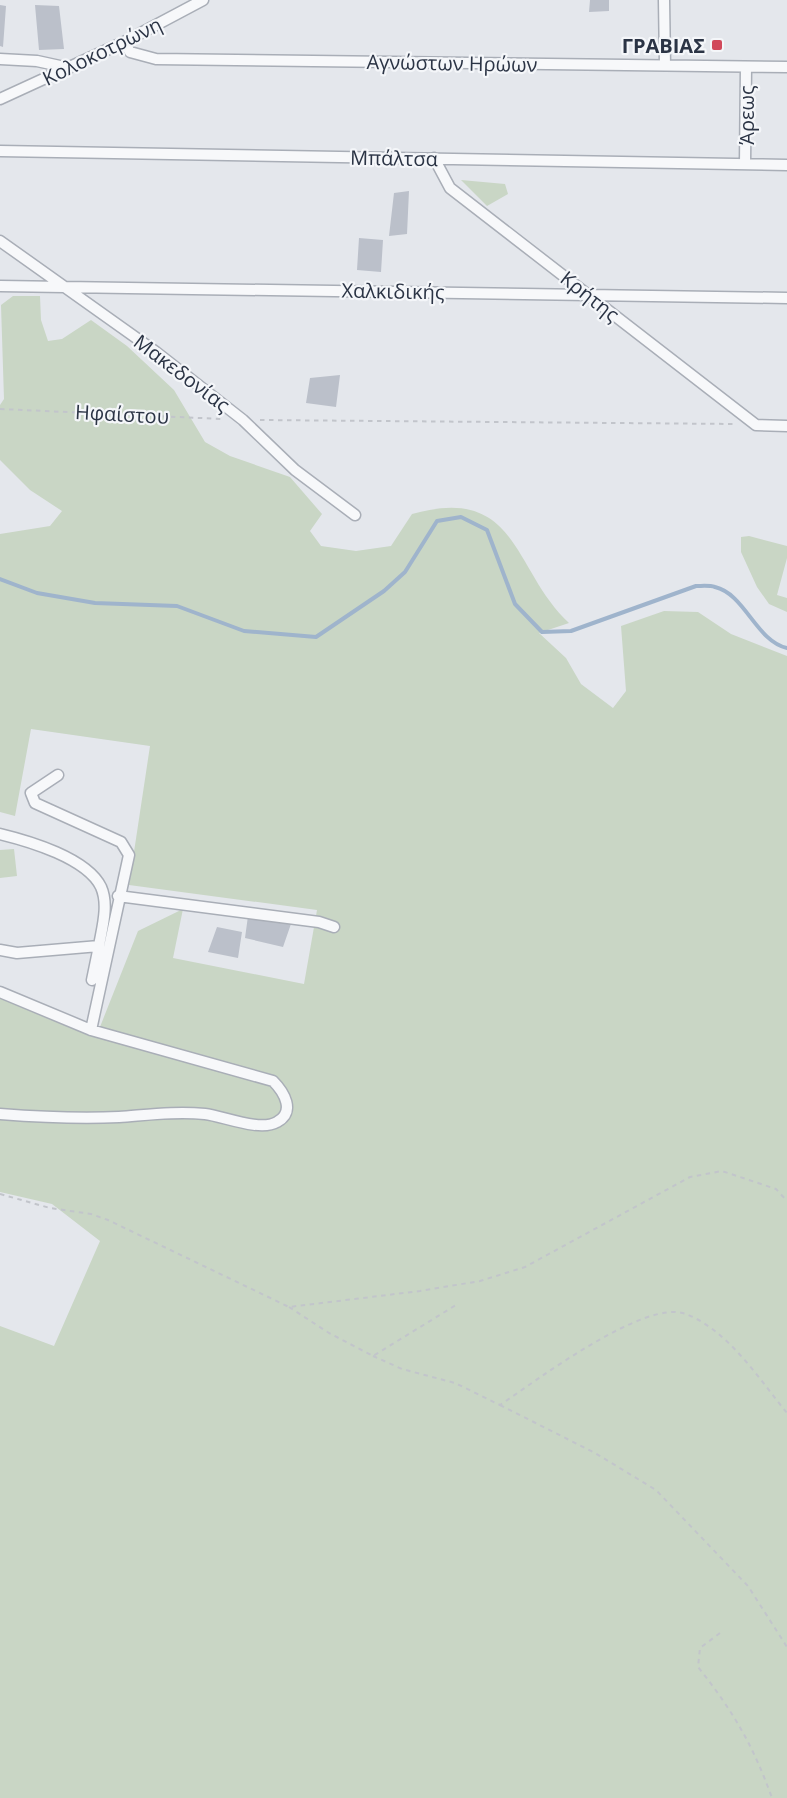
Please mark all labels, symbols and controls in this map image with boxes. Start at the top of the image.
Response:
street label: Κολοκοτρώνη [38,10,166,92]
place label: ΓΡΑΒΙΑΣ [622,32,705,59]
marker: ΓΡΑΒΙΑΣ [710,38,724,52]
street label: Αγνώστων Ηρώων [366,48,538,78]
street label: Άρεως [733,85,760,145]
street label: Μπάλτσα [350,144,438,172]
street label: Κρήτης [555,264,625,328]
street label: Χαλκιδικής [341,277,445,305]
street label: Μακεδονίας [128,328,236,418]
street label: Ηφαίστου [74,398,170,430]

